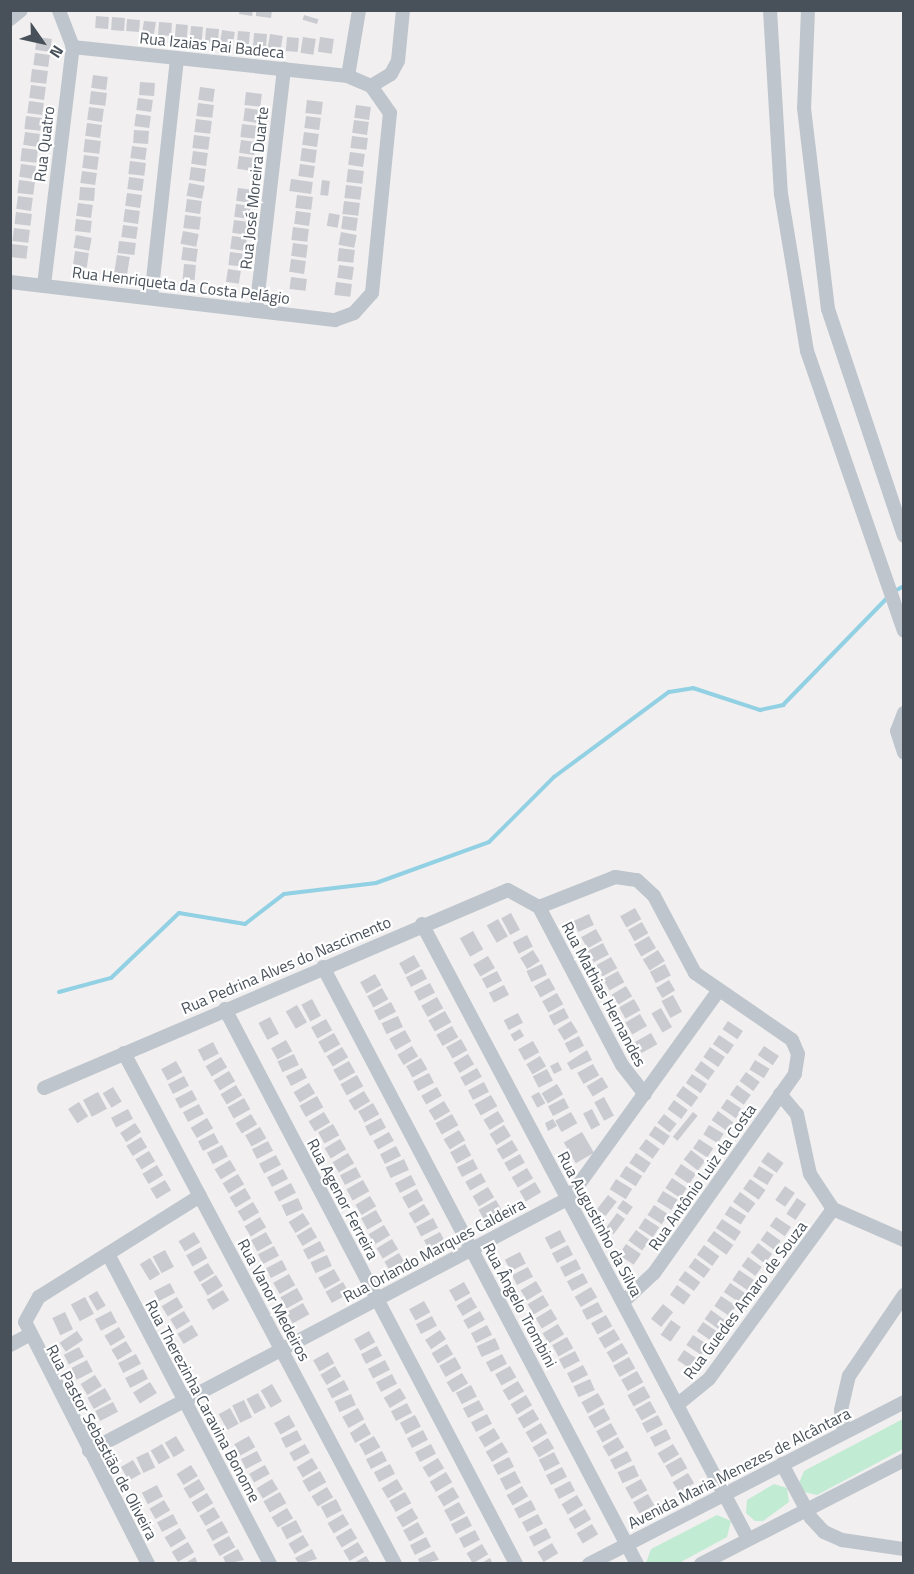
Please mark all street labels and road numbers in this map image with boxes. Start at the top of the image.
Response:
street label: Rua Izaias Pai Badeca [139,28,285,62]
street label: Rua Quatro [30,105,58,183]
street label: Rua José Moreira Duarte [236,106,272,270]
street label: Rua Henriqueta da Costa Pelágio [71,262,291,308]
street label: Rua Pedrina Alves do Nascimento [178,912,394,1018]
street label: Rua Mathias Hernandes [558,918,650,1070]
street label: Rua Antônio Luiz da Costa [644,1100,760,1254]
street label: Rua Agenor Ferreira [303,1135,383,1263]
street label: Rua Augustinho da Silva [554,1148,646,1300]
street label: Rua Orlando Marques Caldeira [340,1194,528,1306]
street label: Rua Guedes Amaro de Souza [679,1217,811,1383]
street label: Rua Vanor Medeiros [234,1236,314,1364]
street label: Rua Ângelo Trombini [479,1239,561,1371]
street label: Rua Therezinha Caravina Bonome [141,1297,265,1505]
street label: Rua Pastor Sebastião de Oliveira [42,1341,162,1543]
street label: Avenida Maria Menezes de Alcântara [624,1403,854,1533]

